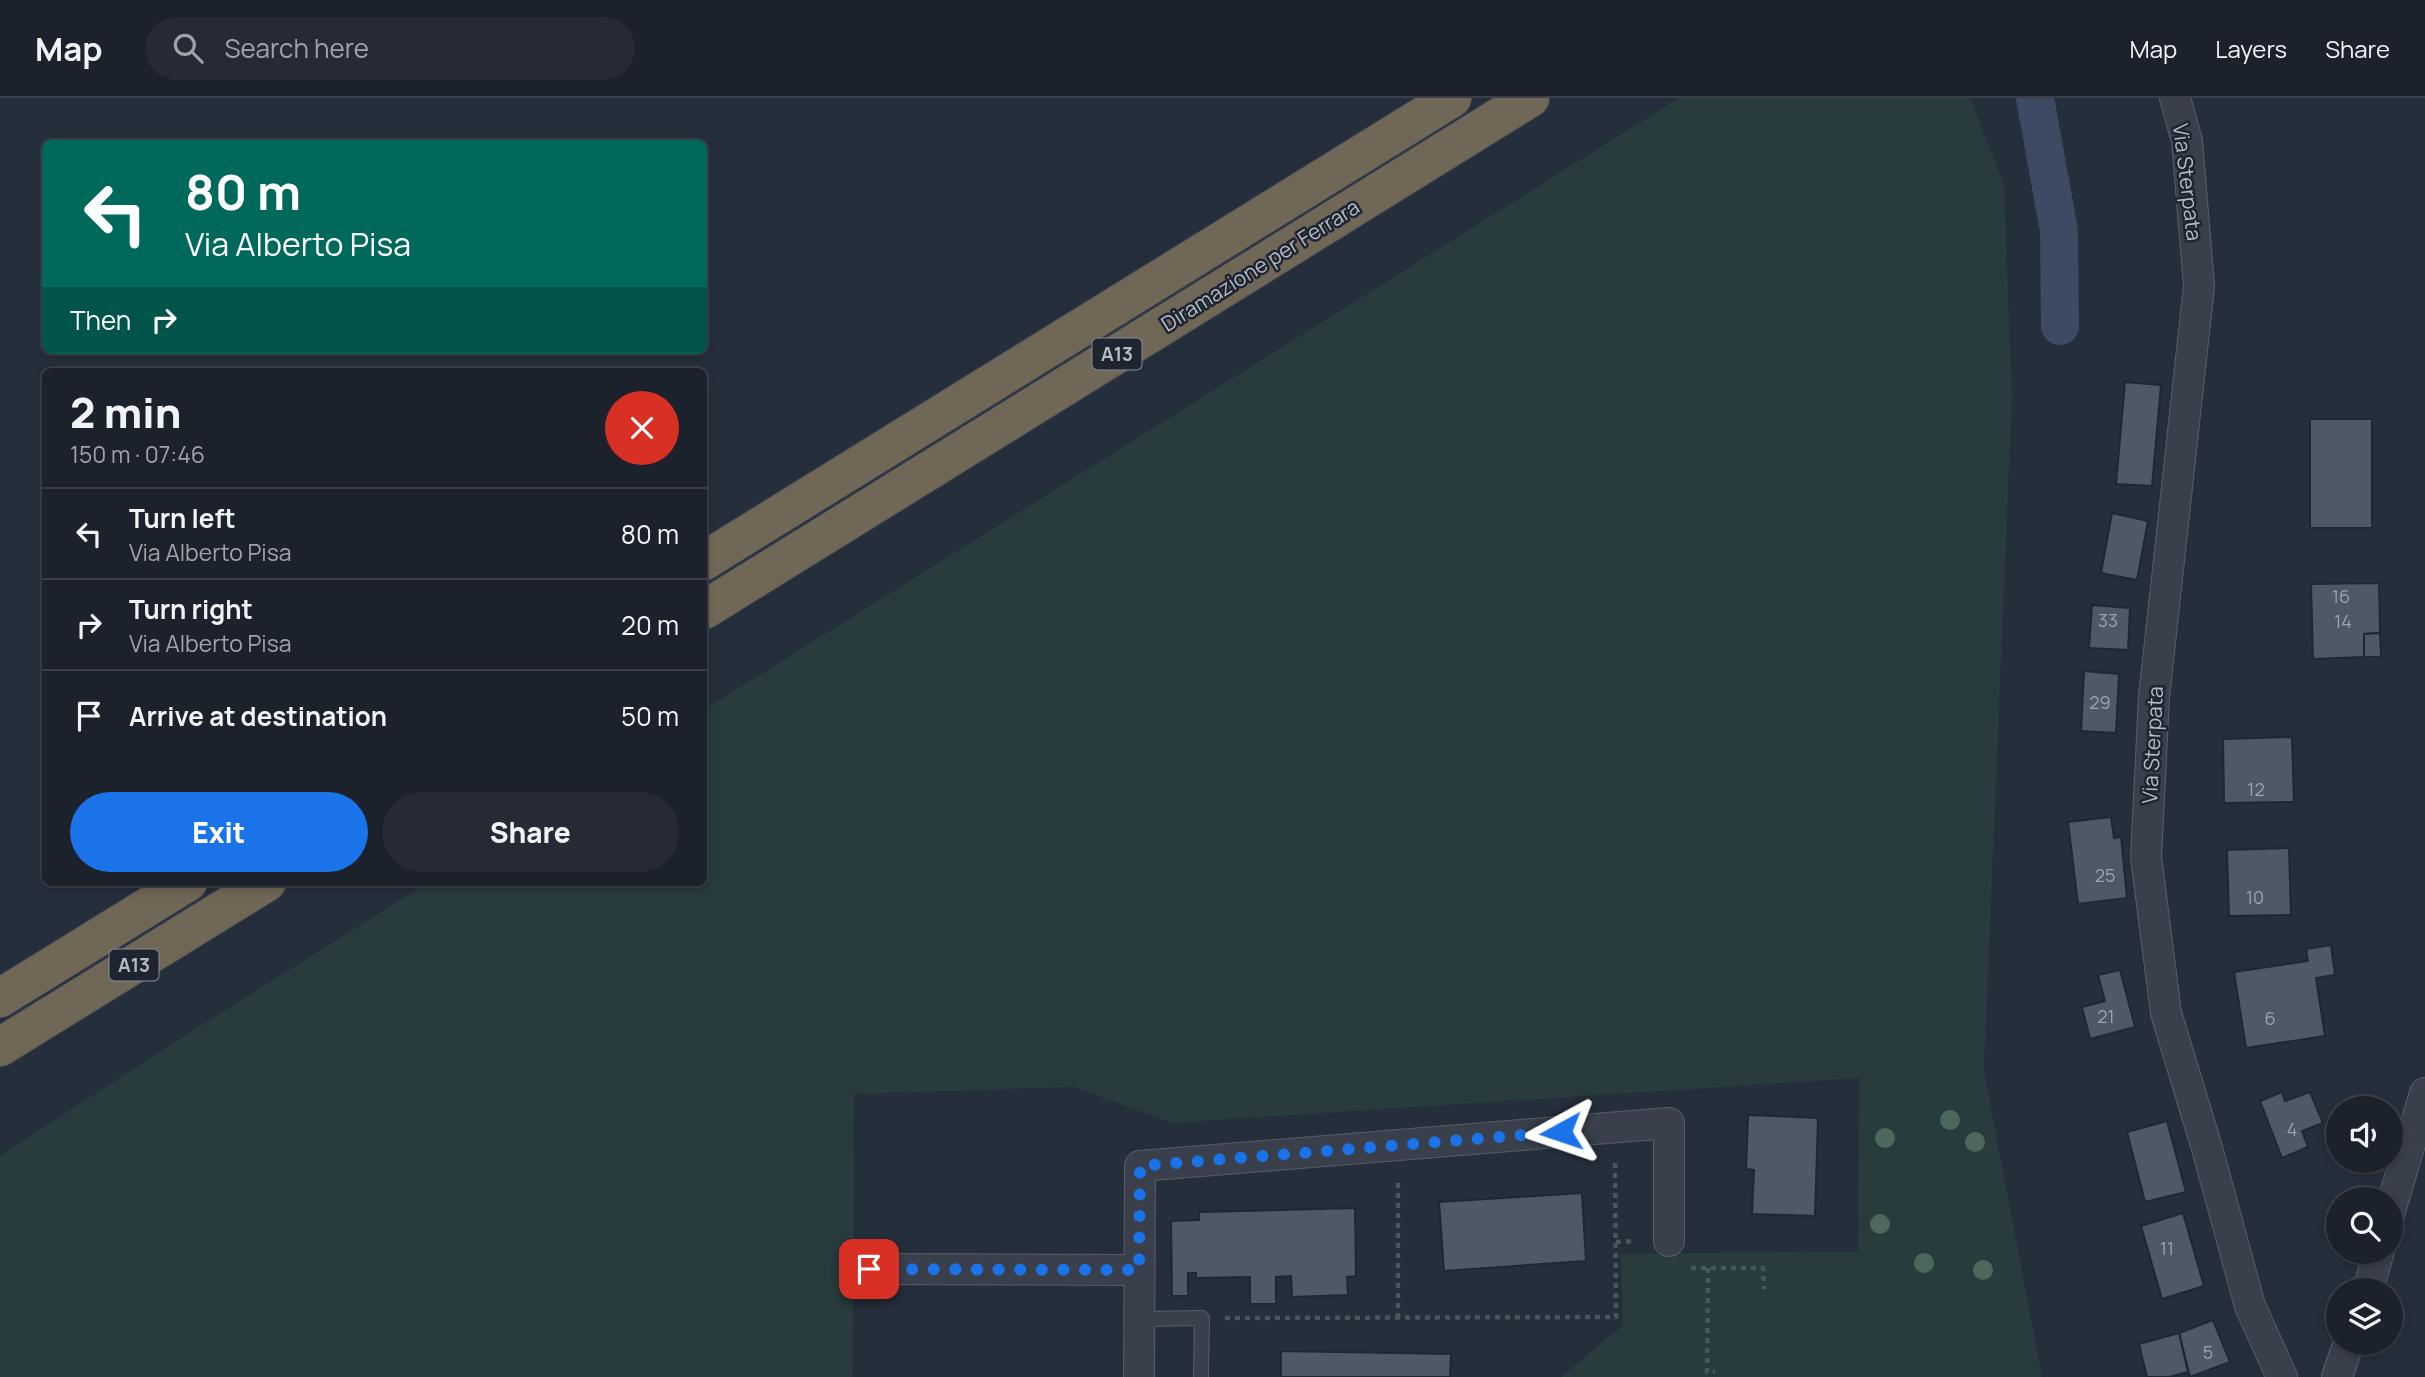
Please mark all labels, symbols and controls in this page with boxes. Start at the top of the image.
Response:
search box [145,17,635,80]
text: Map [35,26,103,71]
icon: search [169,29,207,67]
text: Search here [225,30,369,66]
text: Map [2130,32,2177,65]
text: Layers [2215,32,2287,65]
text: Share [2325,32,2390,65]
street label: Via Sterpata [2167,122,2209,242]
text: 80 m [185,158,301,225]
icon: left [70,168,161,259]
street label: Diramazione per Ferrara [1156,192,1364,338]
text: Via Alberto Pisa [185,222,411,266]
icon: right [145,301,183,339]
text: Then [70,302,131,338]
road number: A13 [1092,338,1142,370]
text: 2 min [70,383,181,441]
button: close [605,391,679,465]
text: 150 m · 07:46 [70,438,205,470]
text: Turn left [129,500,236,536]
icon: left [70,515,108,553]
text: 80 m [621,516,679,552]
text: Via Alberto Pisa [129,536,292,568]
house number: 16 [2332,584,2350,608]
text: Turn right [129,591,253,627]
icon: right [70,606,108,644]
text: 20 m [621,607,679,643]
house number: 33 [2098,608,2118,632]
house number: 14 [2334,609,2352,633]
text: Via Alberto Pisa [129,627,292,659]
street label: Via Sterpata [2135,685,2169,805]
house number: 29 [2089,690,2111,714]
icon: arrive [70,697,108,735]
text: Arrive at destination [129,698,387,734]
text: 50 m [621,698,679,734]
house number: 12 [2247,777,2265,801]
button: Exit [70,792,368,872]
button: Share [382,792,679,872]
house number: 25 [2095,863,2115,887]
house number: 10 [2246,885,2264,909]
road number: A13 [110,950,158,980]
house number: 21 [2097,1004,2115,1028]
house number: 6 [2264,1006,2276,1030]
position arrow [1524,1095,1598,1169]
map controls [2326,1096,2403,1355]
button: sound [2326,1096,2403,1173]
house number: 4 [2287,1117,2297,1141]
button: search [2326,1187,2403,1264]
house number: 11 [2160,1236,2174,1260]
pin [839,1239,899,1299]
icon: arrive [850,1250,888,1288]
button: layers [2326,1278,2403,1355]
house number: 5 [2203,1340,2213,1364]

